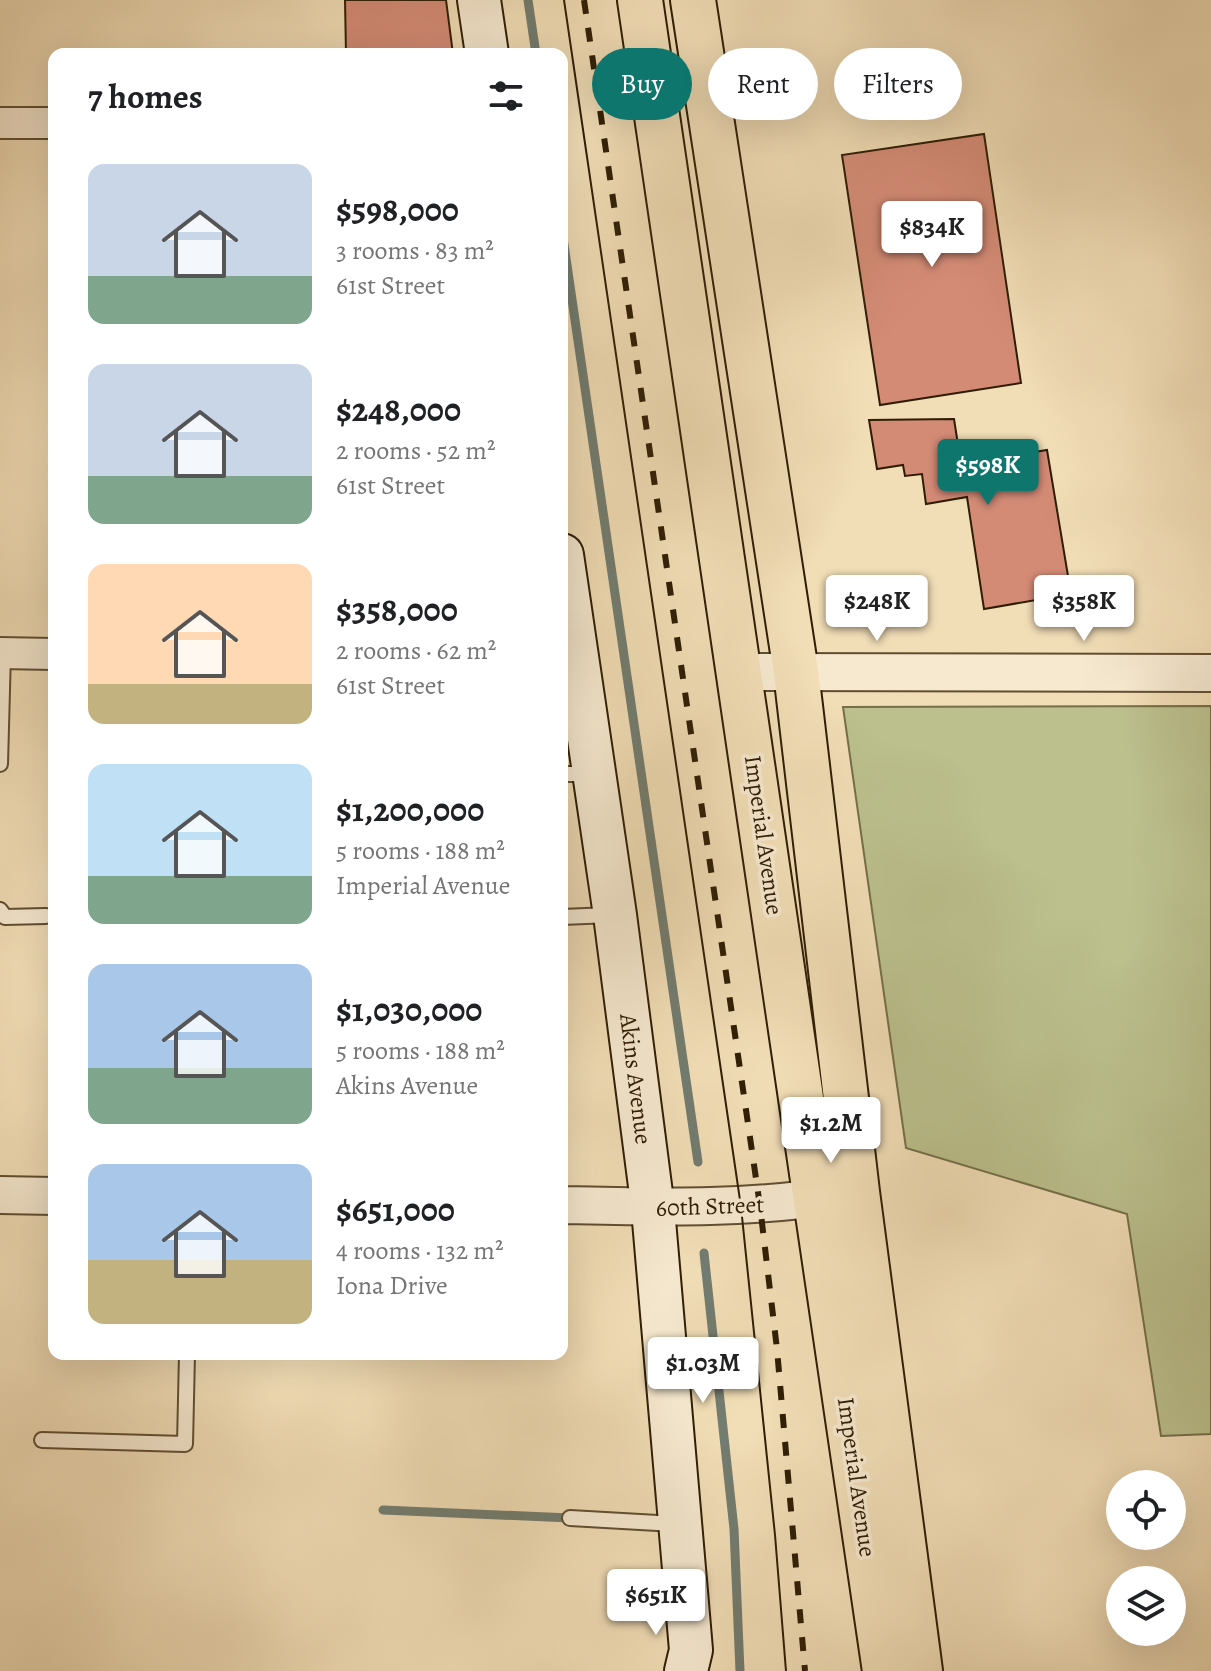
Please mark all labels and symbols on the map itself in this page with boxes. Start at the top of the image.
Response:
pin: $834K [876,201,988,269]
pin: $598K [932,439,1044,507]
pin: $248K [821,575,933,643]
pin: $358K [1028,575,1140,643]
street label: Imperial Avenue [737,753,791,917]
street label: Akins Avenue [612,1011,660,1146]
pin: $1.2M [775,1097,887,1165]
street label: 60th Street [655,1188,765,1224]
pin: $1.03M [638,1337,768,1405]
street label: Imperial Avenue [830,1395,884,1559]
pin: $651K [600,1569,712,1637]

